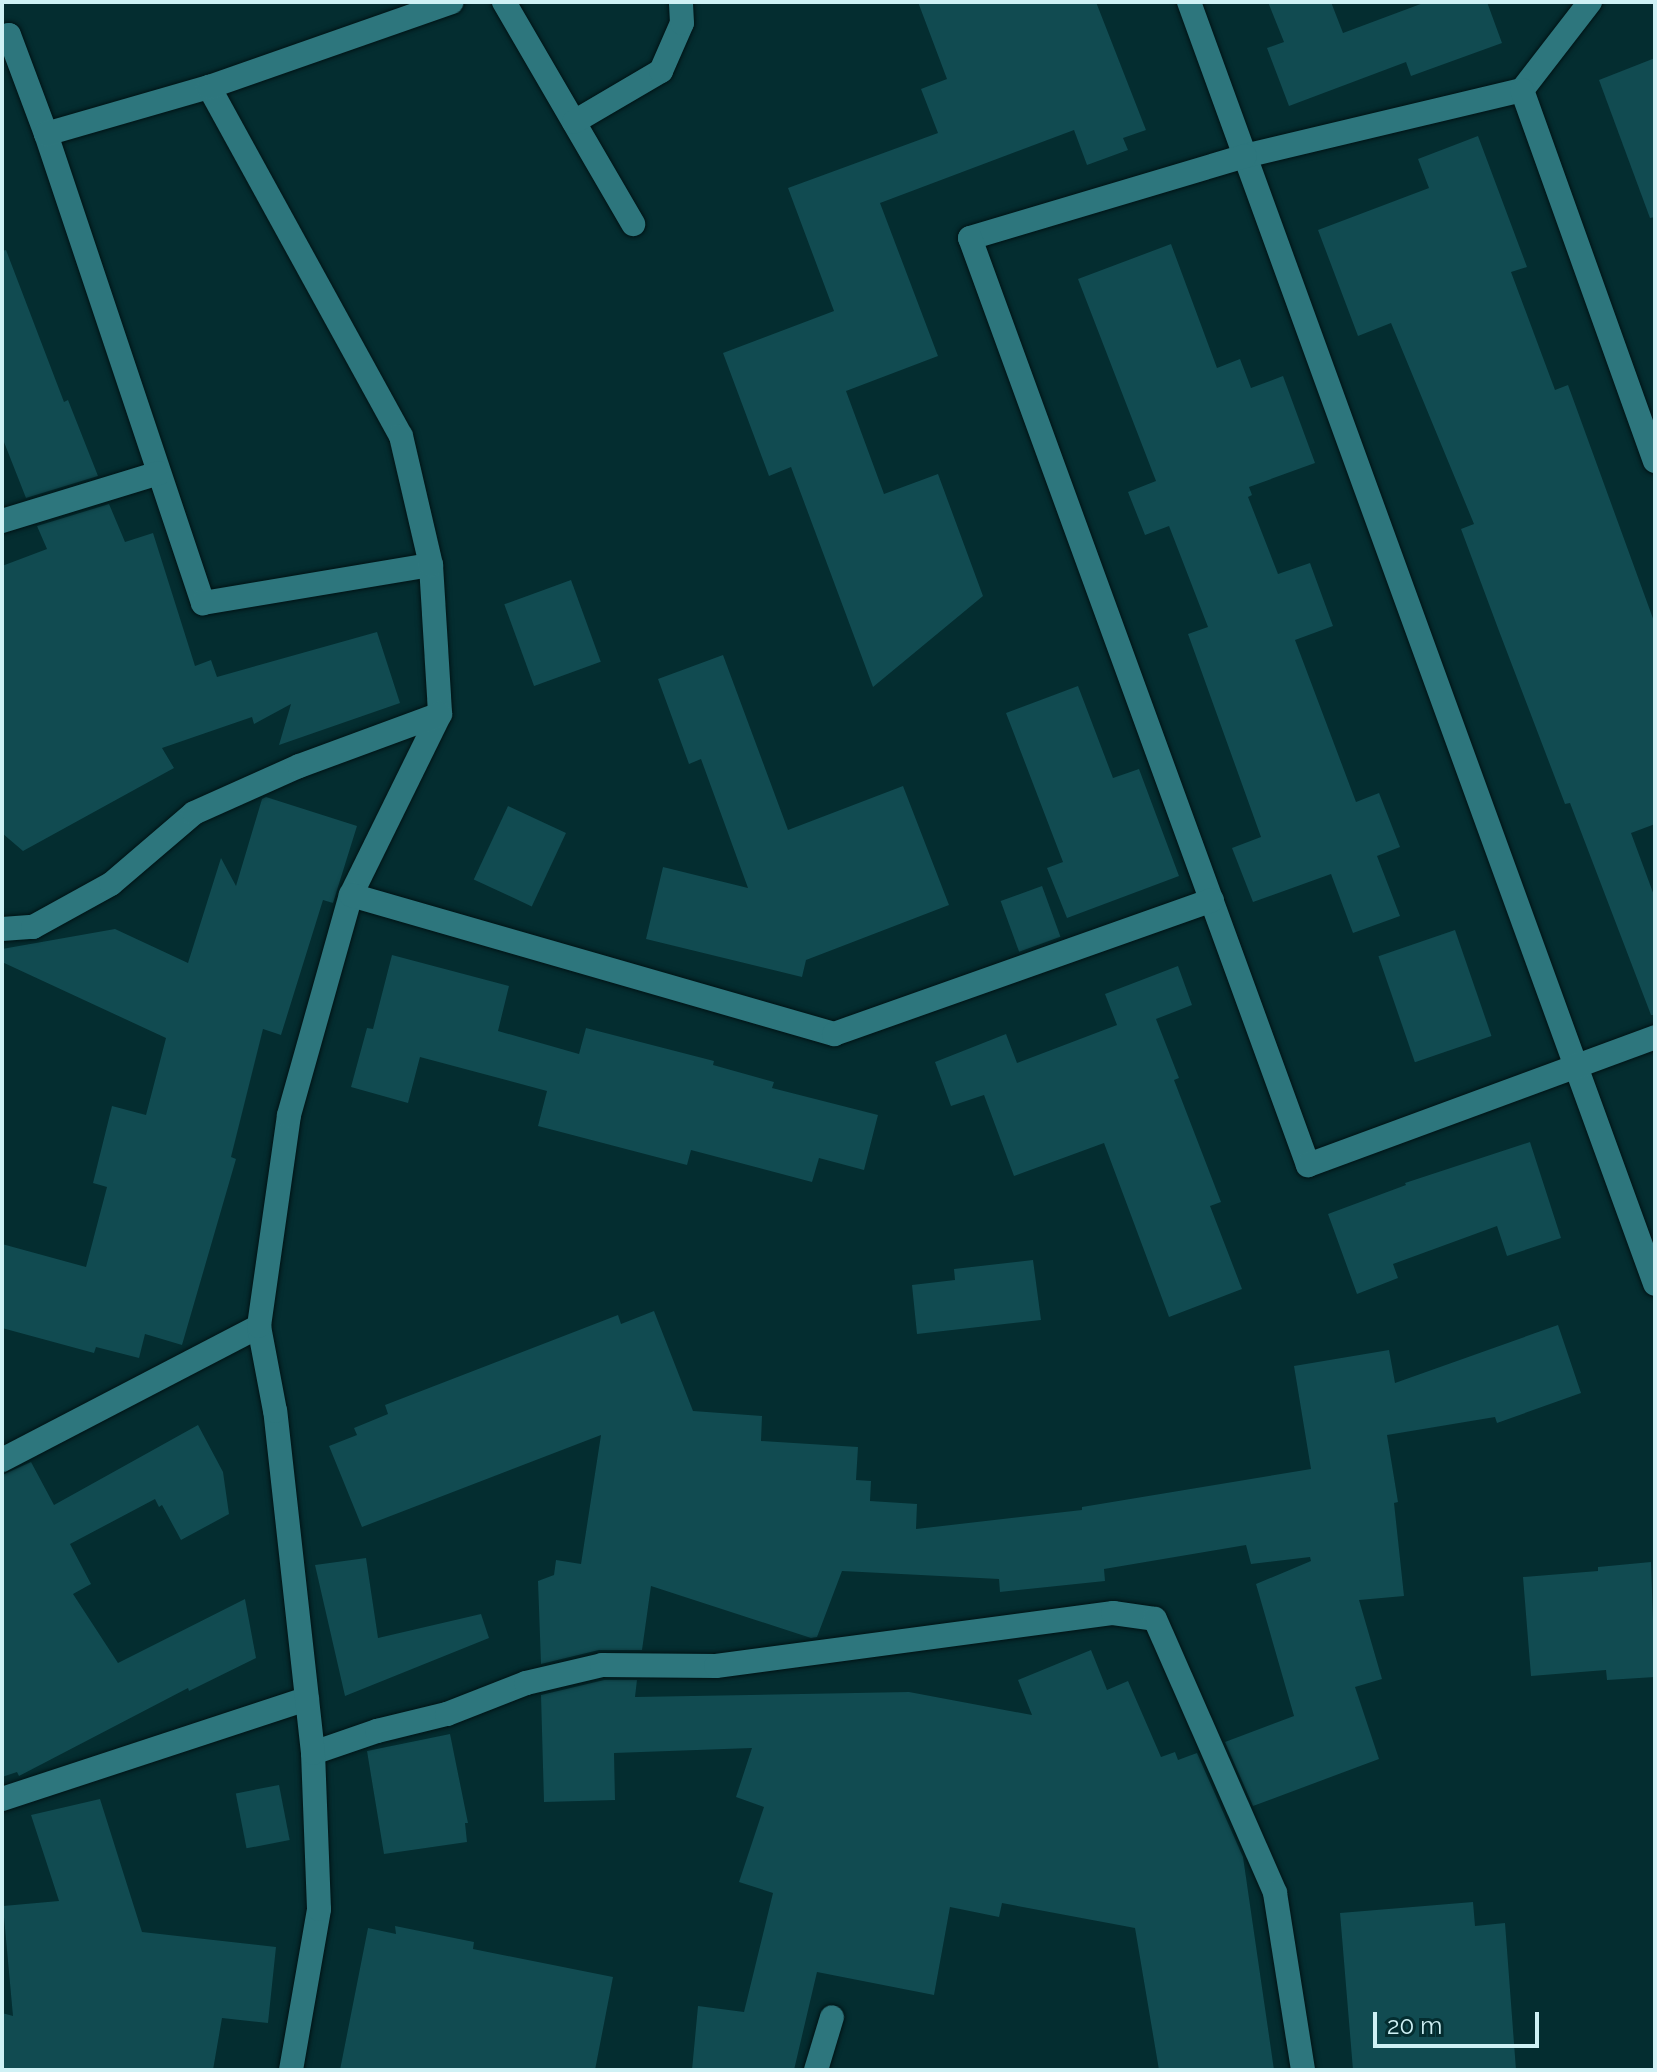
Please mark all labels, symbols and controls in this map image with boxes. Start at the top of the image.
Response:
scale bar [1377,1996,1543,2046]
text: 20 m [1387,2011,1442,2040]

